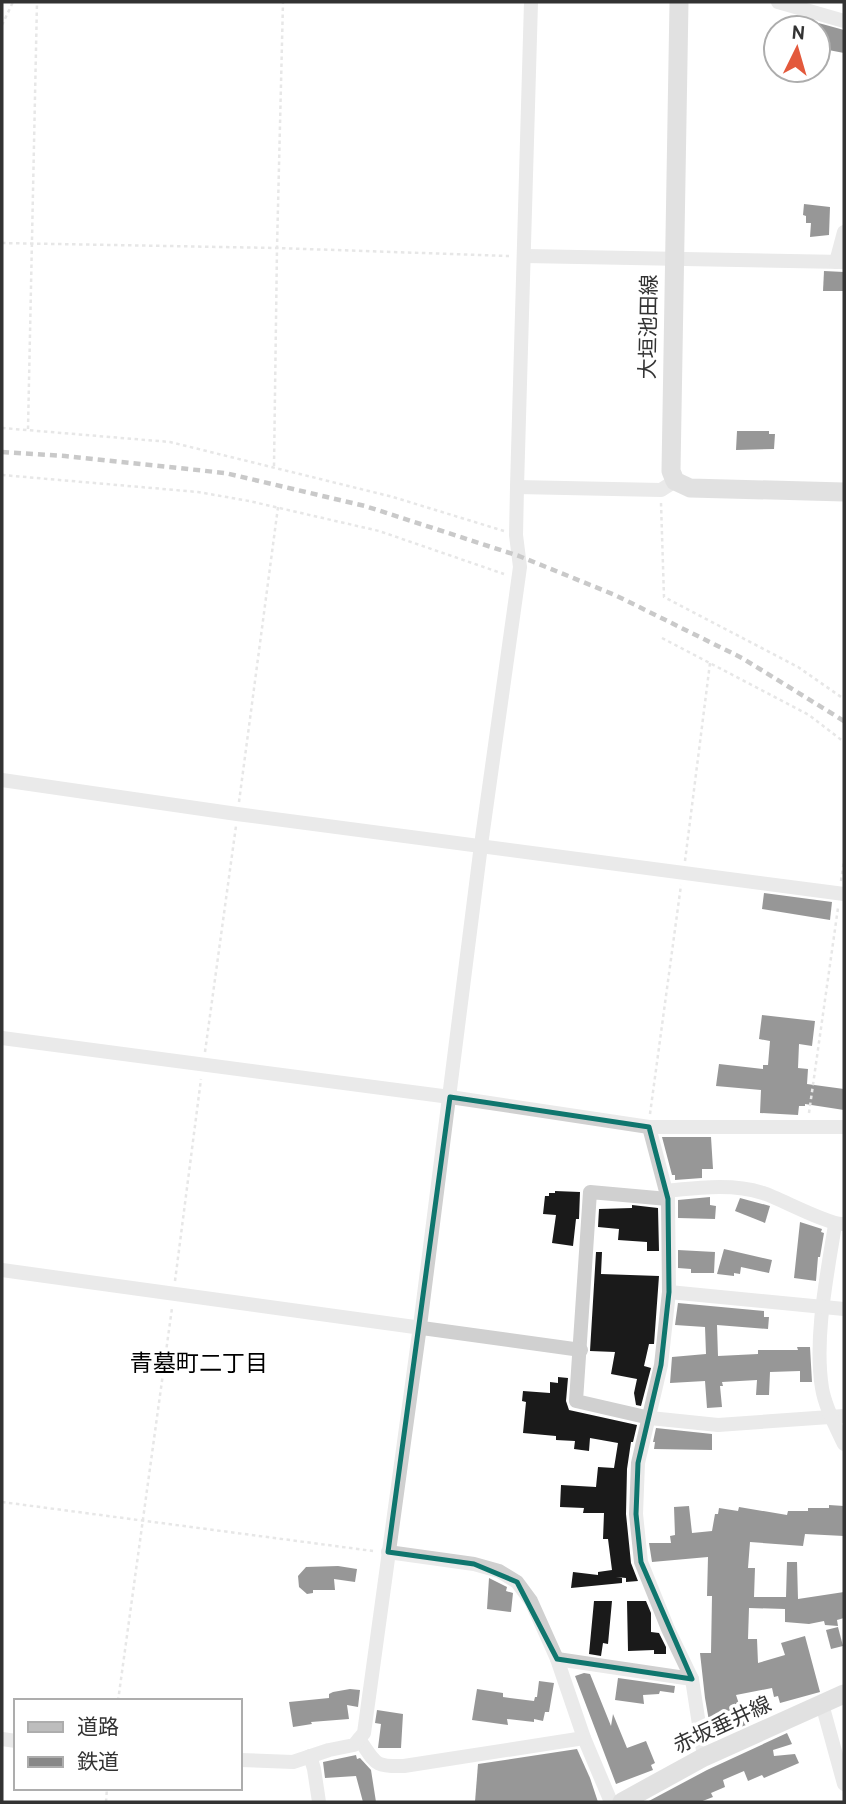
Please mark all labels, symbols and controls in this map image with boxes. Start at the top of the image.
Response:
north arrow [762,14,832,84]
text: N [790,22,806,47]
street label: 大垣池田線 [636,274,664,380]
district label: 青墓町二丁目 [130,1351,268,1380]
street label: 赤坂垂井線 [670,1692,776,1760]
legend [14,1699,242,1790]
text: 道路 [77,1715,119,1742]
text: 鉄道 [77,1750,119,1777]

